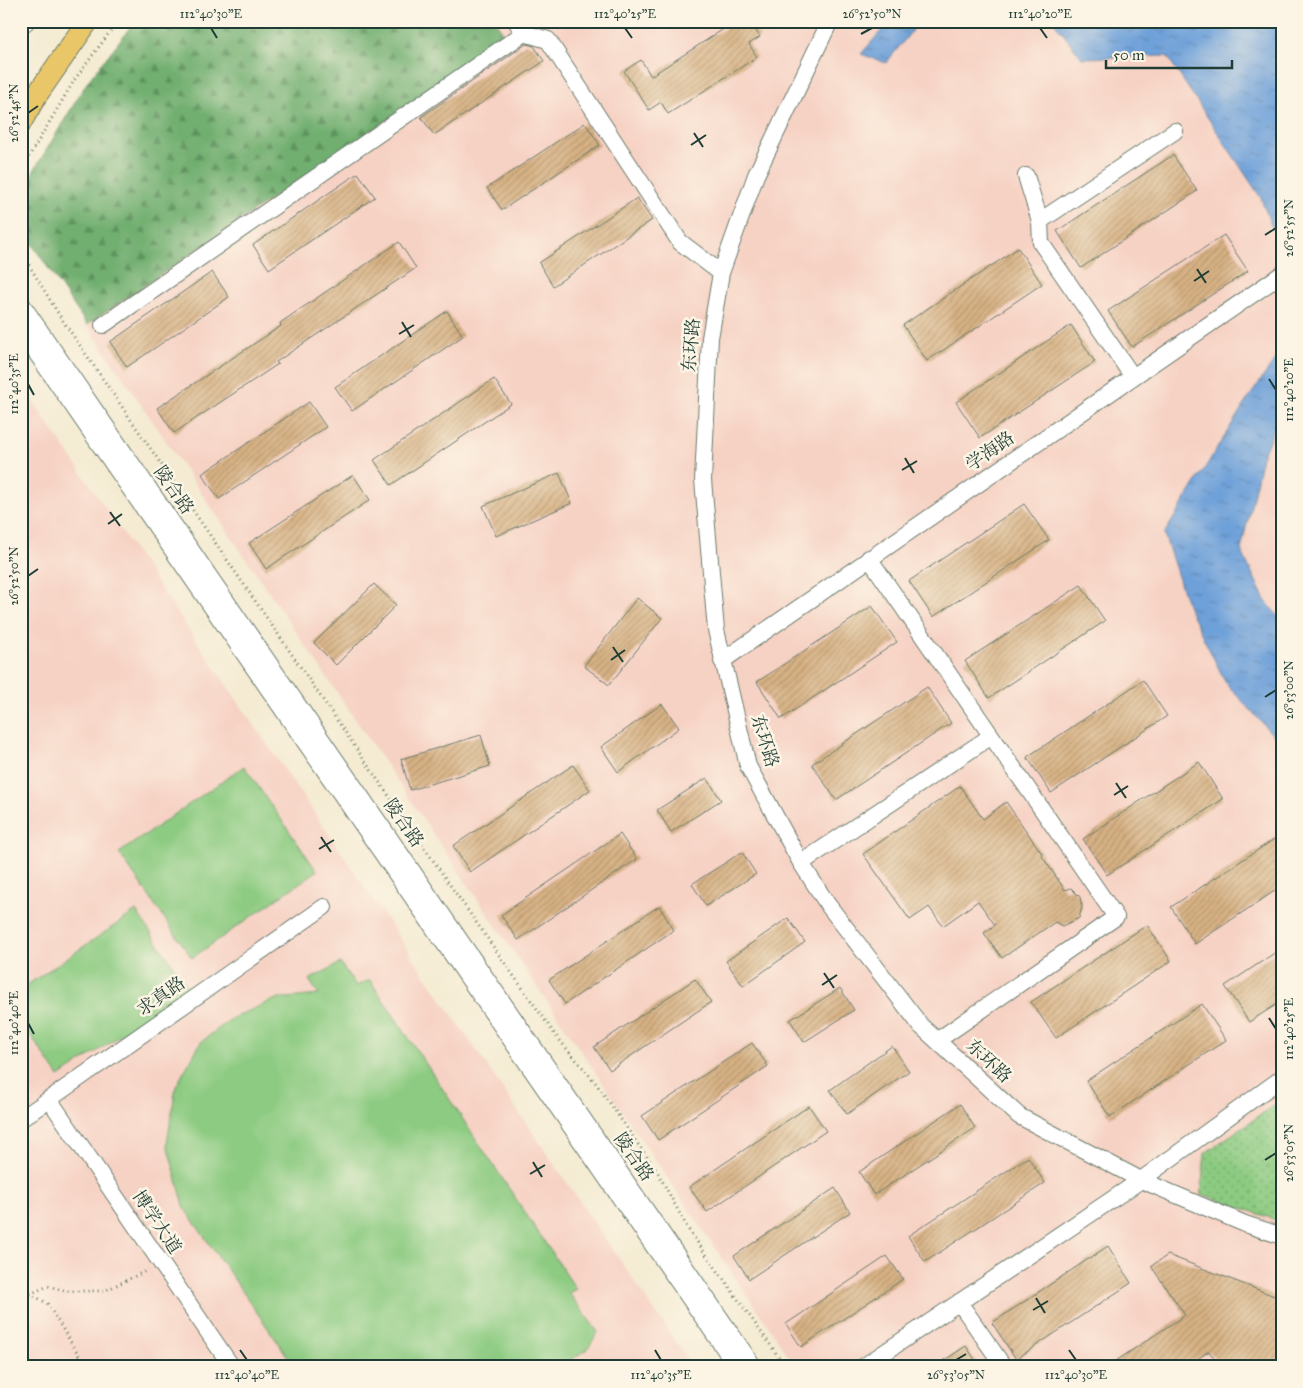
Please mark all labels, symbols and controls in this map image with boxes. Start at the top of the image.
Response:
text: 112°40'30"E [180,7,243,21]
text: 112°40'25"E [594,7,656,21]
text: 26°52'50"N [842,7,902,21]
text: 112°40'20"E [1008,7,1072,21]
scale bar [1106,38,1232,70]
text: 50 m [1113,46,1145,64]
text: 26°52'45"N [7,84,21,142]
text: 26°52'55"N [1282,199,1296,257]
street label: 东环路 [678,317,704,373]
text: 112°40'35"E [7,353,21,414]
text: 112°40'20"E [1282,358,1296,422]
street label: 学海路 [962,427,1018,475]
street label: 陵合路 [150,462,198,518]
text: 26°52'50"N [7,546,21,606]
text: 26°53'00"N [1282,660,1296,720]
street label: 东环路 [747,712,783,770]
street label: 陵合路 [380,795,428,851]
street label: 求真路 [133,972,189,1020]
text: 112°40'40"E [7,990,21,1055]
text: 112°40'25"E [1282,998,1296,1060]
street label: 东环路 [962,1035,1016,1087]
text: 26°53'05"N [1282,1124,1296,1182]
street label: 陵合路 [610,1129,658,1185]
street label: 博学大道 [128,1186,186,1258]
text: 112°40'40"E [215,1368,280,1382]
text: 112°40'35"E [631,1368,692,1382]
text: 26°53'05"N [927,1368,985,1382]
text: 112°40'30"E [1045,1368,1108,1382]

